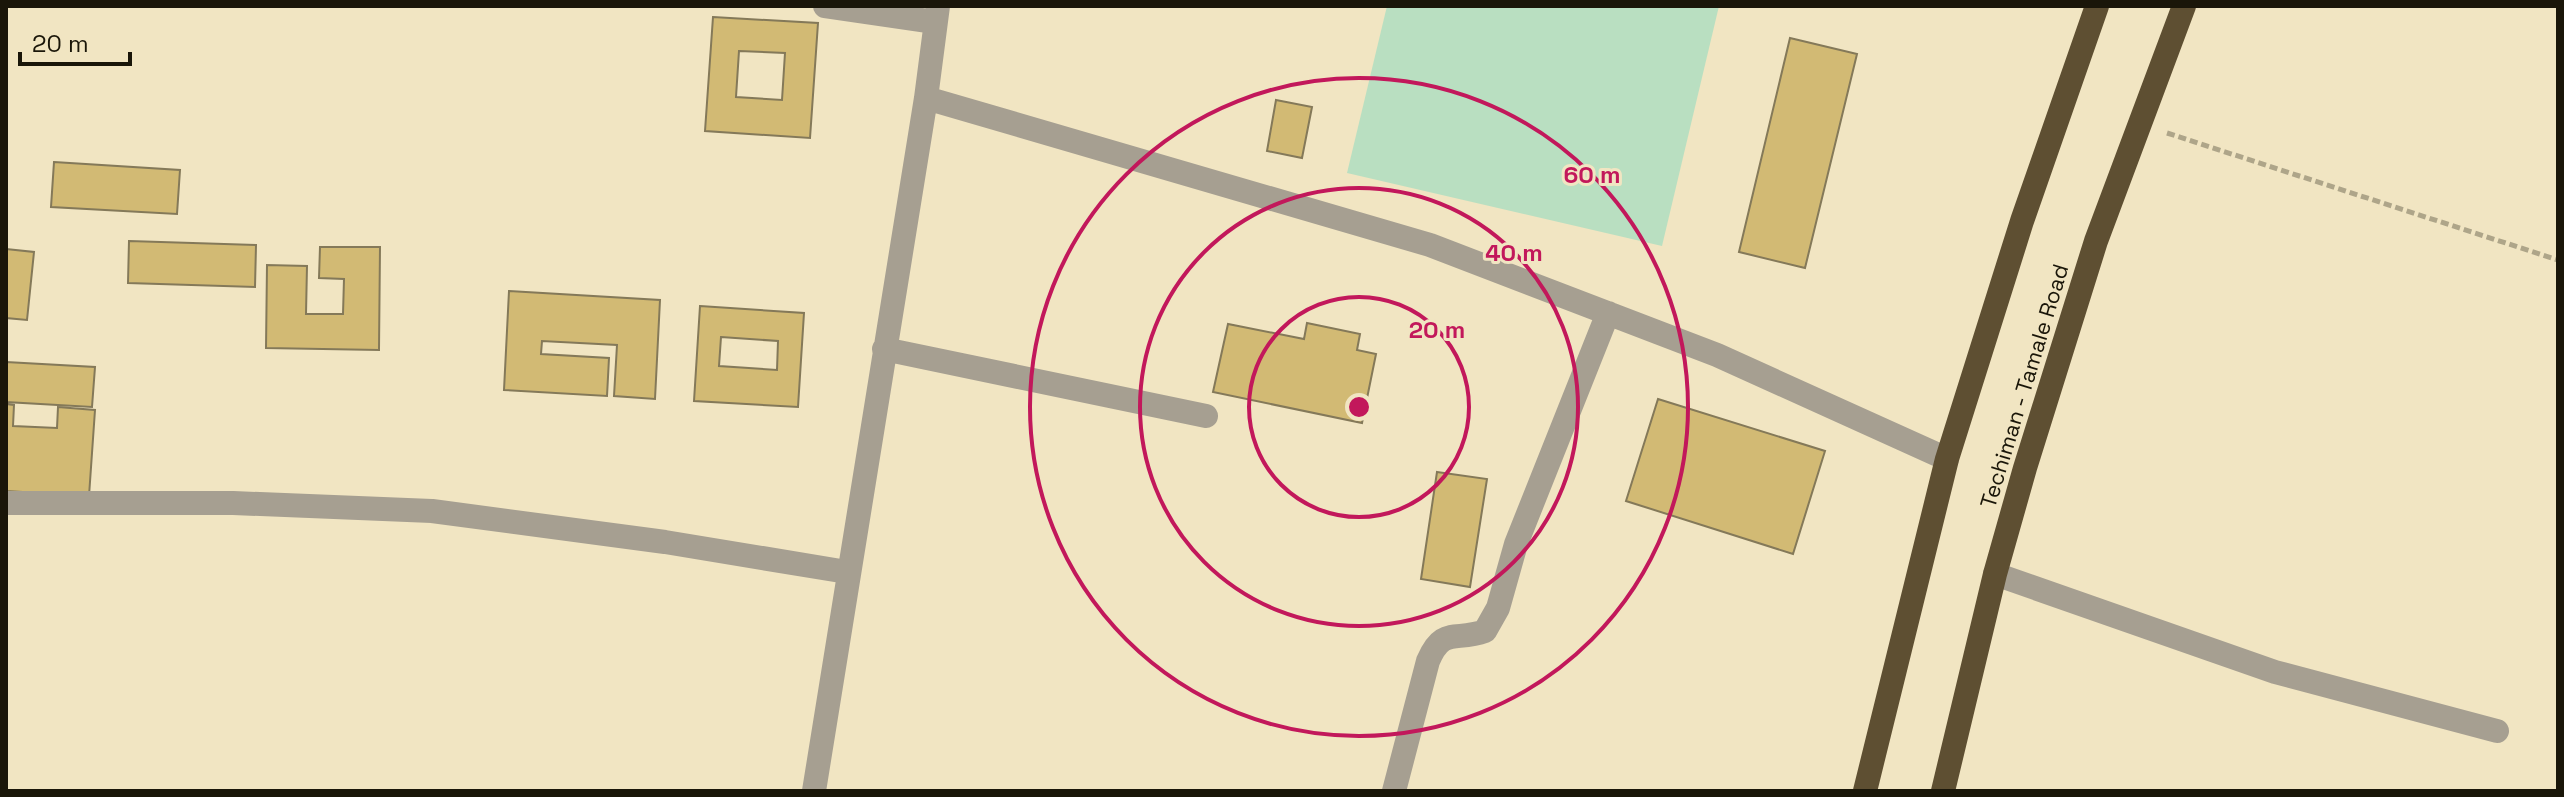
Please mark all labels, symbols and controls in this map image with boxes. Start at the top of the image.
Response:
scale bar [20,16,130,66]
text: 20 m [32,28,89,59]
text: 60 m [1564,159,1620,190]
text: 40 m [1485,237,1543,268]
street label: Techiman - Tamale Road [1974,261,2074,511]
text: 20 m [1409,314,1465,345]
centre of rings [1345,393,1373,421]

